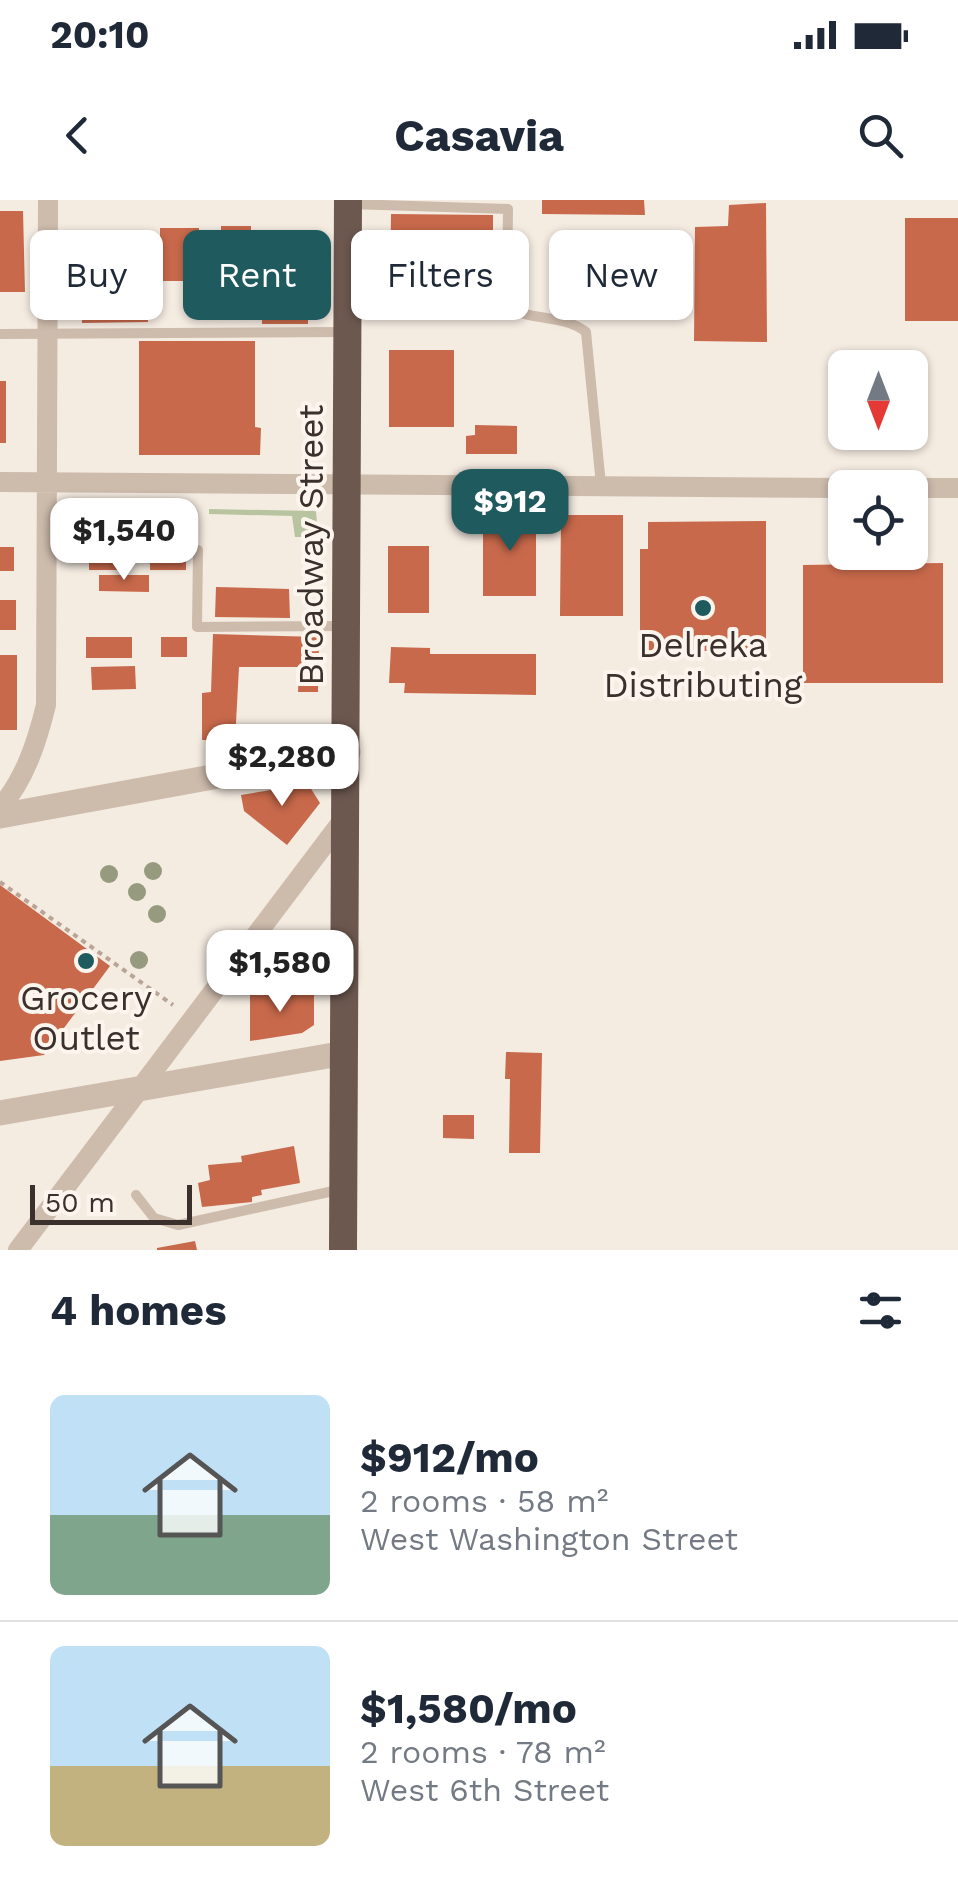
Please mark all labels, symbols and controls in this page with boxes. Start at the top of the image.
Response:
text: 20:10 [50,13,149,57]
icon: back [50,108,105,163]
icon: search [853,108,908,163]
text: Casavia [394,109,564,162]
chip: Buy [30,230,163,320]
chip: Rent [183,230,331,320]
chip: Filters [351,230,529,320]
chip: New [549,230,693,320]
north arrow [828,350,928,450]
map controls [828,350,928,570]
street label: Broadway Street [290,404,332,686]
pin: $912 [451,469,569,554]
button: locate [828,470,928,570]
text: $912 [473,482,547,520]
pin: $1,540 [43,498,205,583]
text: $1,540 [72,511,176,549]
marker: Delreka Distributing [692,597,714,619]
place label: Delreka Distributing [604,624,803,706]
pin: $2,280 [201,724,363,809]
text: $2,280 [228,737,336,775]
pin: $1,580 [199,930,361,1015]
text: $1,580 [229,943,331,981]
marker: Grocery Outlet [75,950,97,972]
place label: Grocery Outlet [20,977,152,1059]
scale bar [30,1180,192,1224]
text: 50 m [45,1186,115,1219]
icon: filters [853,1283,908,1338]
text: 4 homes [50,1286,227,1335]
text: $912/mo [360,1433,539,1482]
icon: home [130,1435,250,1555]
text: 2 rooms · 58 m² [360,1482,608,1520]
text: West Washington Street [360,1520,738,1558]
text: $1,580/mo [360,1684,577,1733]
icon: home [130,1686,250,1806]
text: 2 rooms · 78 m² [360,1733,606,1771]
text: West 6th Street [360,1771,609,1809]

